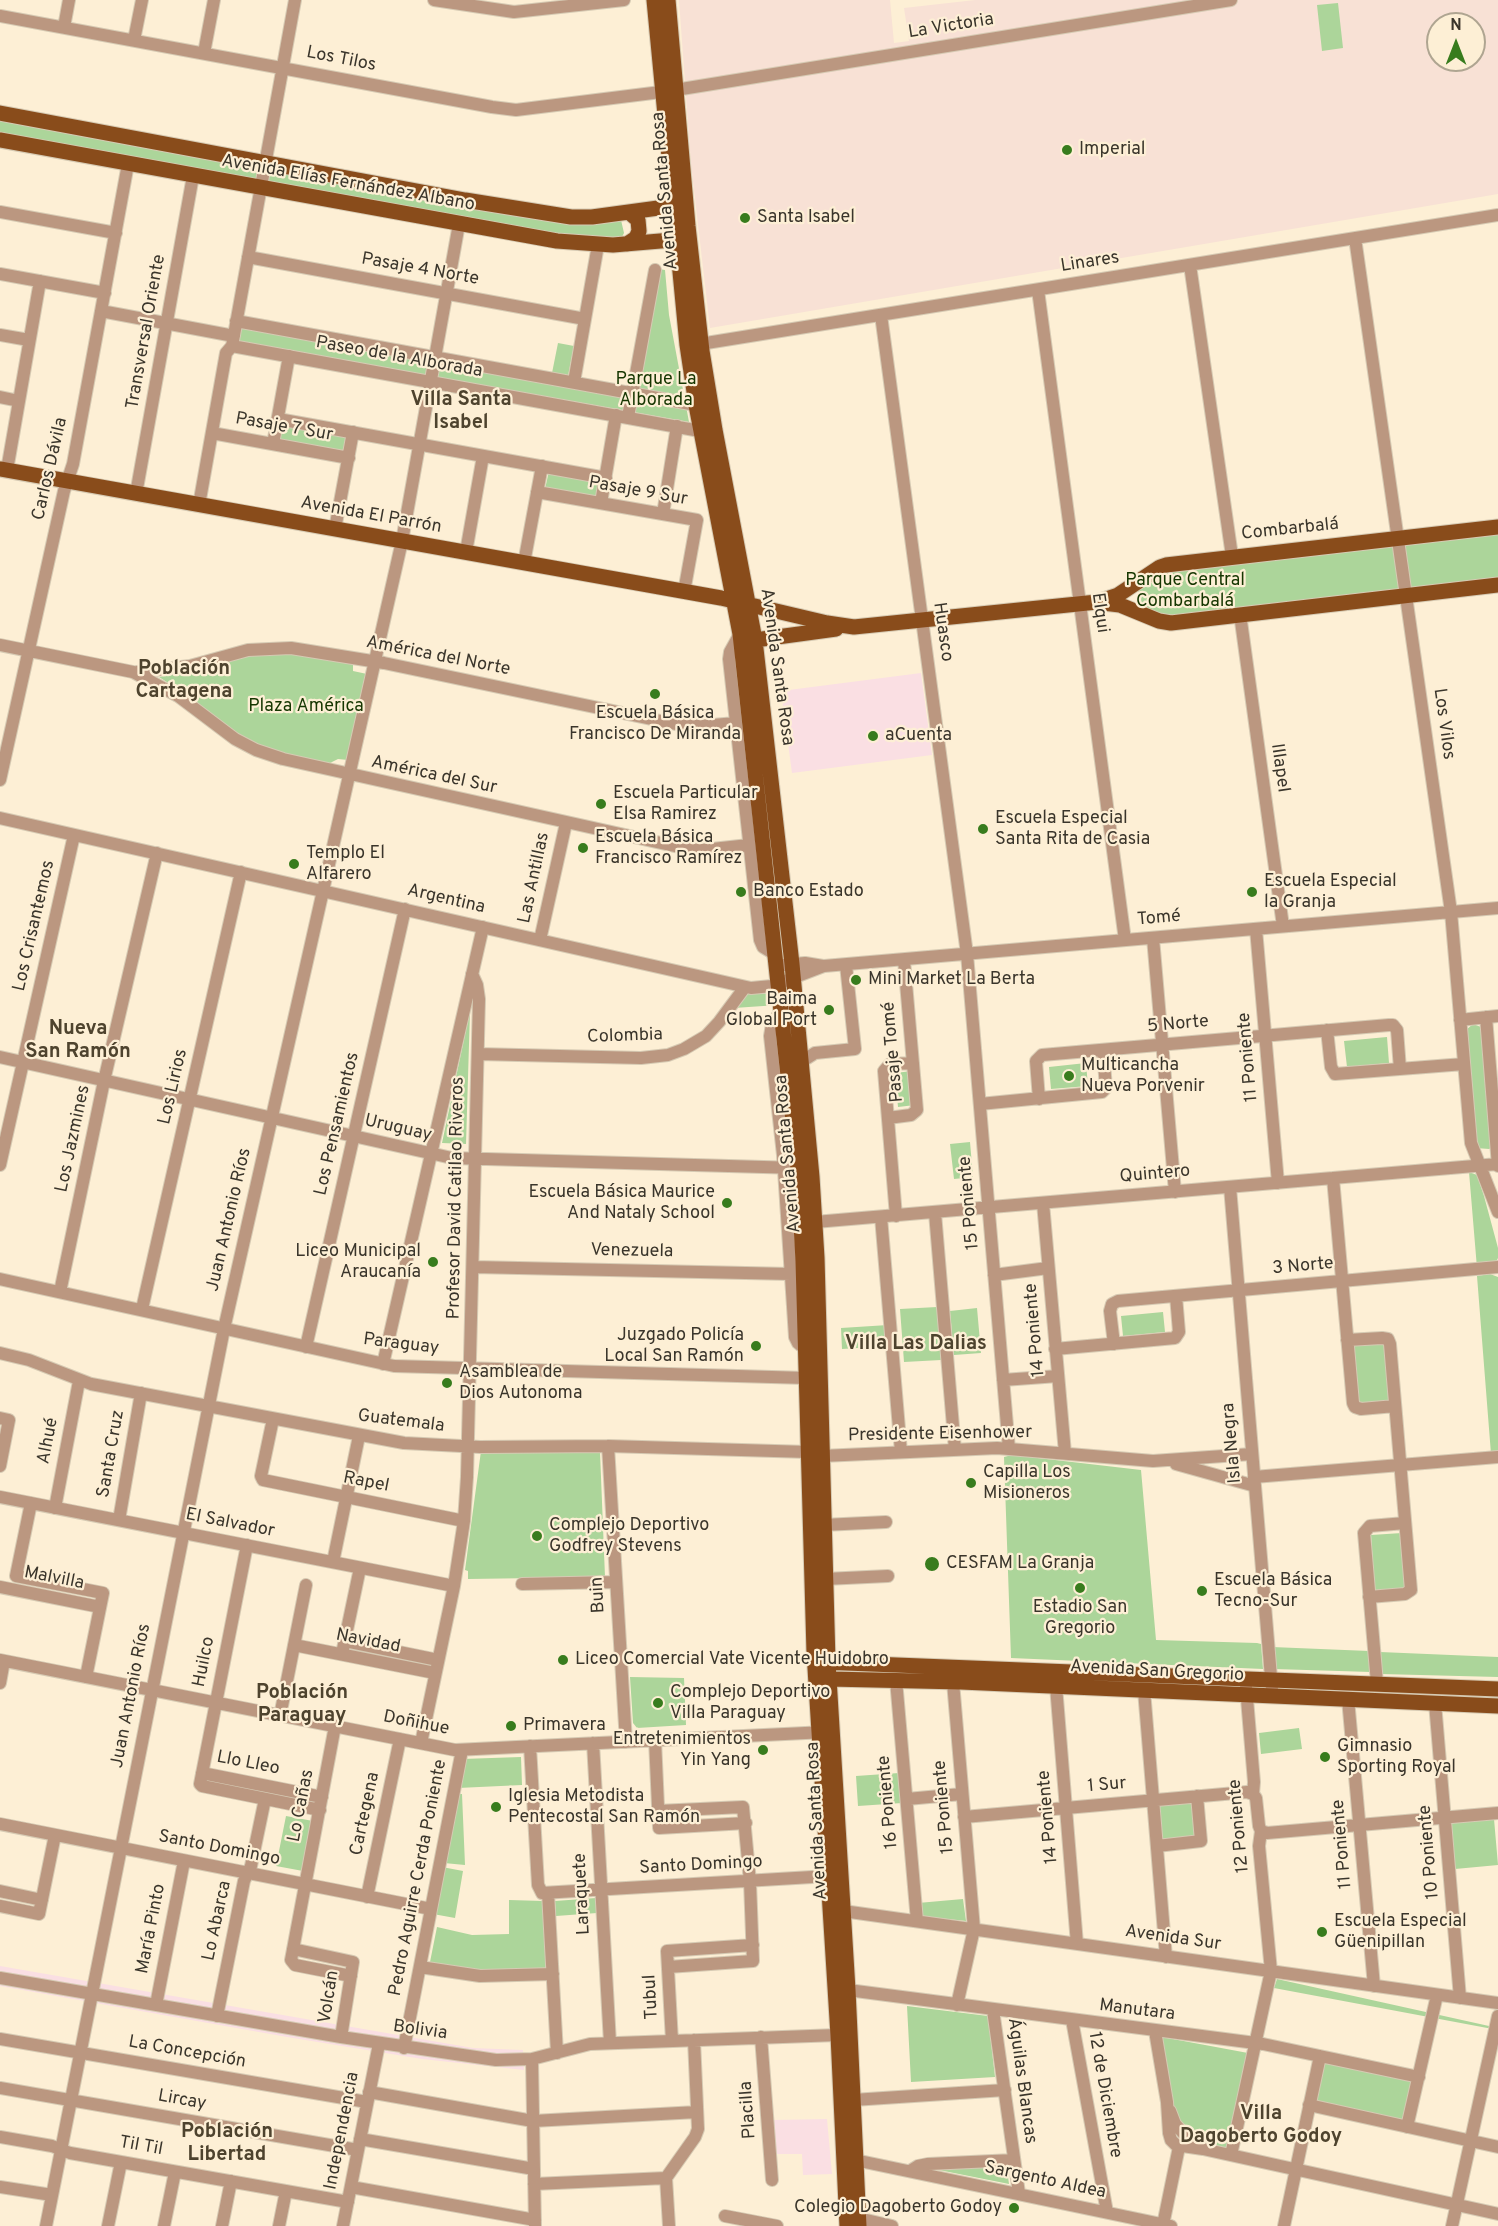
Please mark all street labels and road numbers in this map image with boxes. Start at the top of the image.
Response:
street label: La Victoria [907,10,995,44]
street label: Los Tilos [304,43,378,77]
street label: Avenida Santa Rosa [648,111,684,271]
street label: Avenida Elías Fernández Albano [220,151,476,217]
street label: Linares [1059,248,1121,278]
street label: Pasaje 4 Norte [360,249,480,291]
street label: Transversal Oriente [123,253,171,411]
street label: Paseo de la Alborada [314,333,484,383]
street label: Pasaje 7 Sur [233,409,335,447]
street label: Carlos Dávila [29,415,73,523]
street label: Pasaje 9 Sur [587,473,689,511]
street label: Avenida El Parrón [299,493,443,539]
street label: Combarbalá [1240,514,1340,546]
street label: Avenida Santa Rosa [754,587,798,747]
street label: Elqui [1085,592,1113,634]
street label: Huasco [927,601,957,663]
street label: América del Norte [364,632,512,682]
street label: Los Vilos [1427,687,1459,761]
street label: Illapel [1265,742,1293,794]
street label: América del Sur [369,752,499,800]
street label: Las Antillas [515,830,555,926]
street label: Los Crisantemos [9,858,61,994]
street label: Argentina [405,881,487,919]
street label: Tomé [1136,906,1182,932]
street label: Pasaje Tomé [879,1001,909,1103]
street label: 11 Poniente [1234,1011,1264,1103]
street label: 5 Norte [1146,1012,1210,1038]
street label: Colombia [587,1025,663,1049]
street label: Los Lirios [155,1047,193,1127]
street label: Los Pensamientos [311,1050,365,1198]
street label: Avenida Santa Rosa [771,1074,807,1234]
street label: Profesor David Catilao Riveros [444,1076,470,1320]
street label: Los Jazmines [52,1083,96,1195]
street label: Uruguay [362,1111,434,1147]
street label: Juan Antonio Ríos [203,1146,257,1294]
street label: 15 Poniente [955,1155,985,1251]
street label: Quintero [1119,1161,1191,1189]
street label: Venezuela [590,1240,674,1264]
street label: 3 Norte [1271,1254,1335,1280]
street label: 14 Poniente [1021,1282,1051,1378]
street label: Paraguay [362,1330,440,1360]
street label: Isla Negra [1219,1402,1247,1484]
street label: Guatemala [356,1406,446,1438]
street label: Santa Cruz [94,1409,130,1499]
street label: Alhué [34,1416,64,1466]
street label: Presidente Eisenhower [848,1423,1032,1447]
street label: Rapel [341,1468,391,1498]
street label: El Salvador [184,1505,276,1543]
street label: Malvilla [22,1563,86,1595]
street label: Buin [587,1576,611,1614]
street label: Juan Antonio Ríos [107,1622,157,1770]
street label: Navidad [334,1625,402,1659]
street label: Huilco [190,1635,220,1689]
street label: Avenida San Gregorio [1069,1657,1245,1687]
street label: Doñihue [381,1707,451,1741]
street label: Avenida Santa Rosa [803,1741,833,1901]
street label: Llo Lleo [215,1747,281,1781]
street label: 16 Poniente [874,1754,904,1850]
street label: Pedro Aguirre Cerda Poniente [385,1758,453,1998]
street label: 15 Poniente [930,1759,960,1855]
street label: Lo Cañas [284,1768,320,1844]
street label: 14 Poniente [1034,1769,1064,1865]
street label: Cartegena [347,1770,385,1858]
street label: 1 Sur [1087,1774,1127,1798]
street label: 12 Poniente [1225,1778,1255,1874]
street label: 11 Poniente [1328,1798,1358,1890]
street label: 10 Poniente [1415,1804,1445,1900]
street label: Santo Domingo [156,1827,282,1871]
street label: Laraquete [570,1852,596,1936]
street label: Santo Domingo [639,1852,763,1880]
street label: Lo Abarca [199,1879,237,1963]
street label: María Pinto [133,1882,171,1976]
street label: Avenida Sur [1124,1922,1222,1956]
street label: Volcán [315,1969,345,2025]
street label: Tubul [640,1974,664,2020]
street label: Manutara [1098,1996,1176,2026]
street label: Bolivia [391,2017,449,2045]
street label: Águilas Blancas [1001,2017,1041,2145]
street label: 12 de Diciembre [1082,2030,1126,2160]
street label: La Concepción [126,2032,248,2074]
street label: Independencia [321,2070,365,2192]
street label: Placilla [736,2080,762,2140]
street label: Lircay [156,2086,208,2116]
street label: Til Til [118,2133,164,2161]
street label: Sargento Aldea [982,2158,1108,2204]

